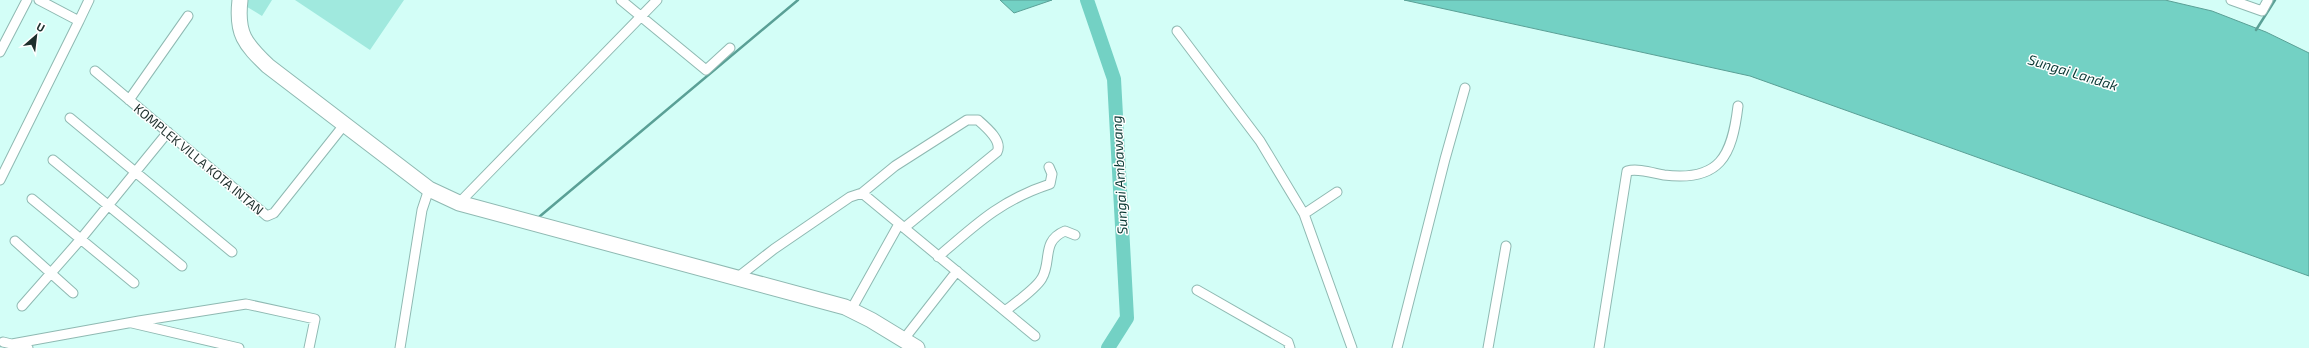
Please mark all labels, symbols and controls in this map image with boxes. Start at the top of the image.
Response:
north arrow [16,16,56,56]
text: U [35,19,47,34]
water label: Sungai Landak [2026,50,2120,94]
street label: KOMPLEK VILLA KOTA INTAN [131,100,267,218]
water label: Sungai Ambawang [1107,115,1131,235]

